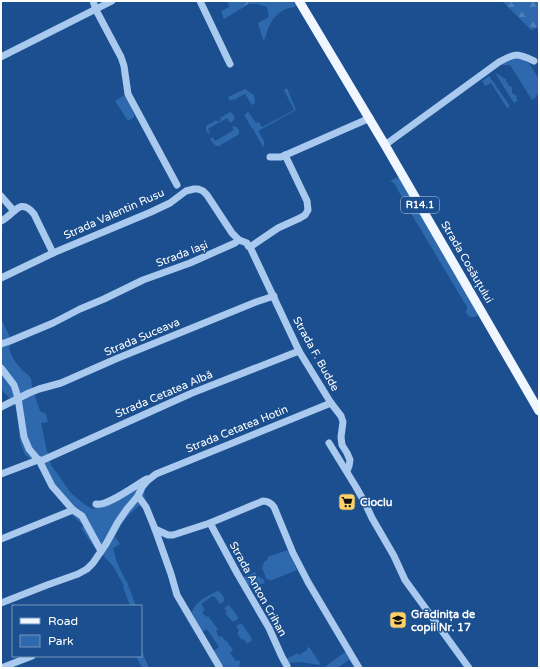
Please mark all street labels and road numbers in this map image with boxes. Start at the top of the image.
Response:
street label: Strada Valentin Rusu [62,186,166,242]
road number: R14.1 [401,197,439,213]
street label: Strada Cosăuțului [438,219,496,305]
street label: Strada Iași [154,238,210,270]
street label: Strada Suceava [102,315,182,359]
street label: Strada F. Budde [290,315,342,393]
street label: Strada Cetatea Albă [113,368,215,420]
street label: Strada Cetatea Hotin [184,403,290,455]
street label: Strada Anton Crihan [227,539,289,639]

